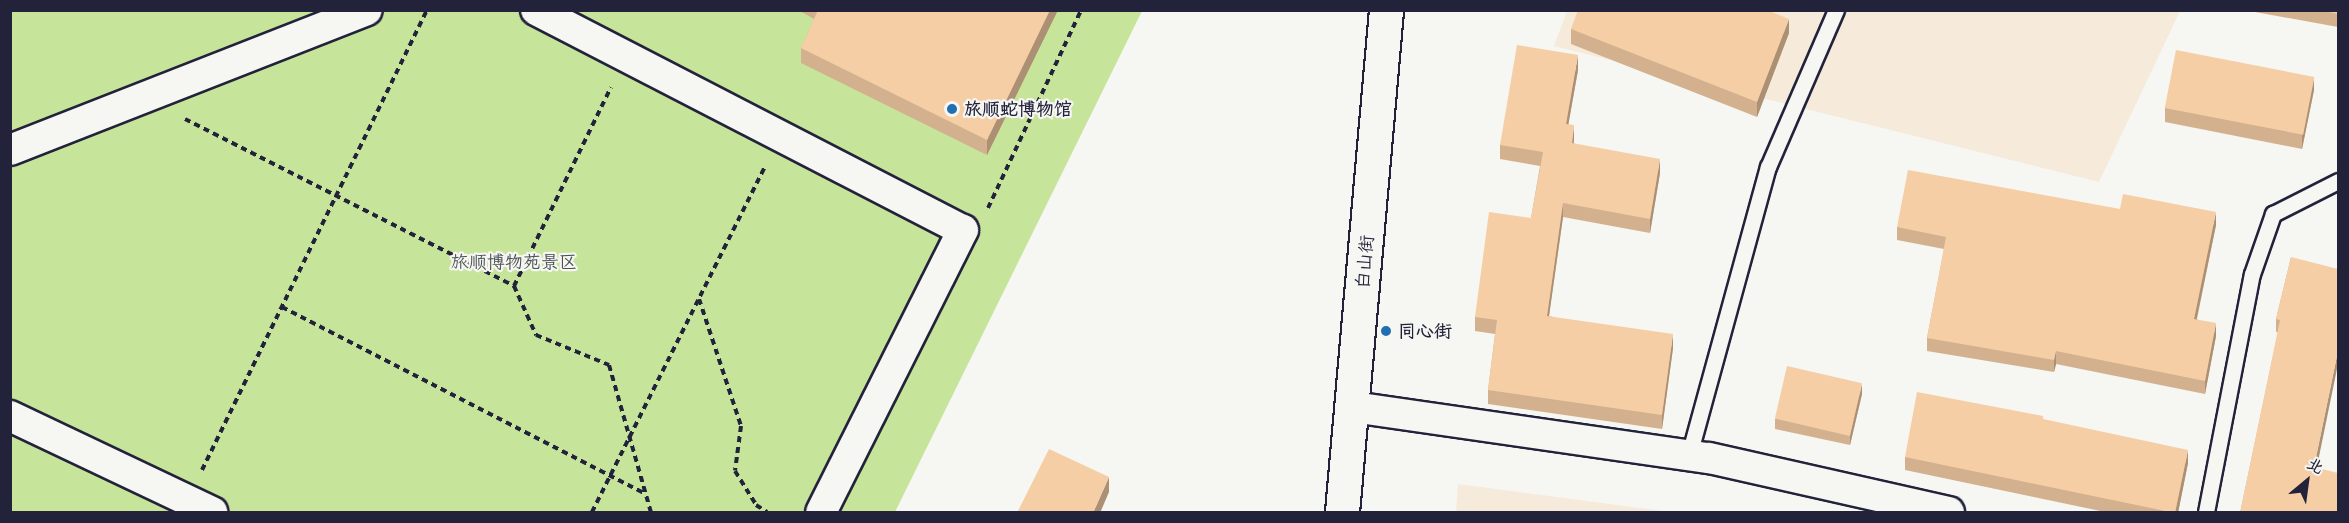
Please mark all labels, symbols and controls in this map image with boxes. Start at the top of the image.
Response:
place label: 旅顺蛇博物馆 [964,98,1072,120]
marker: 旅顺蛇博物馆 [945,102,959,116]
street label: 白山街 [1352,234,1378,290]
park label: 旅顺博物苑景区 [451,251,577,273]
place label: 同心街 [1398,320,1452,342]
marker: 同心街 [1379,324,1393,338]
north arrow [2277,451,2337,511]
text: 北 [2304,453,2328,478]

